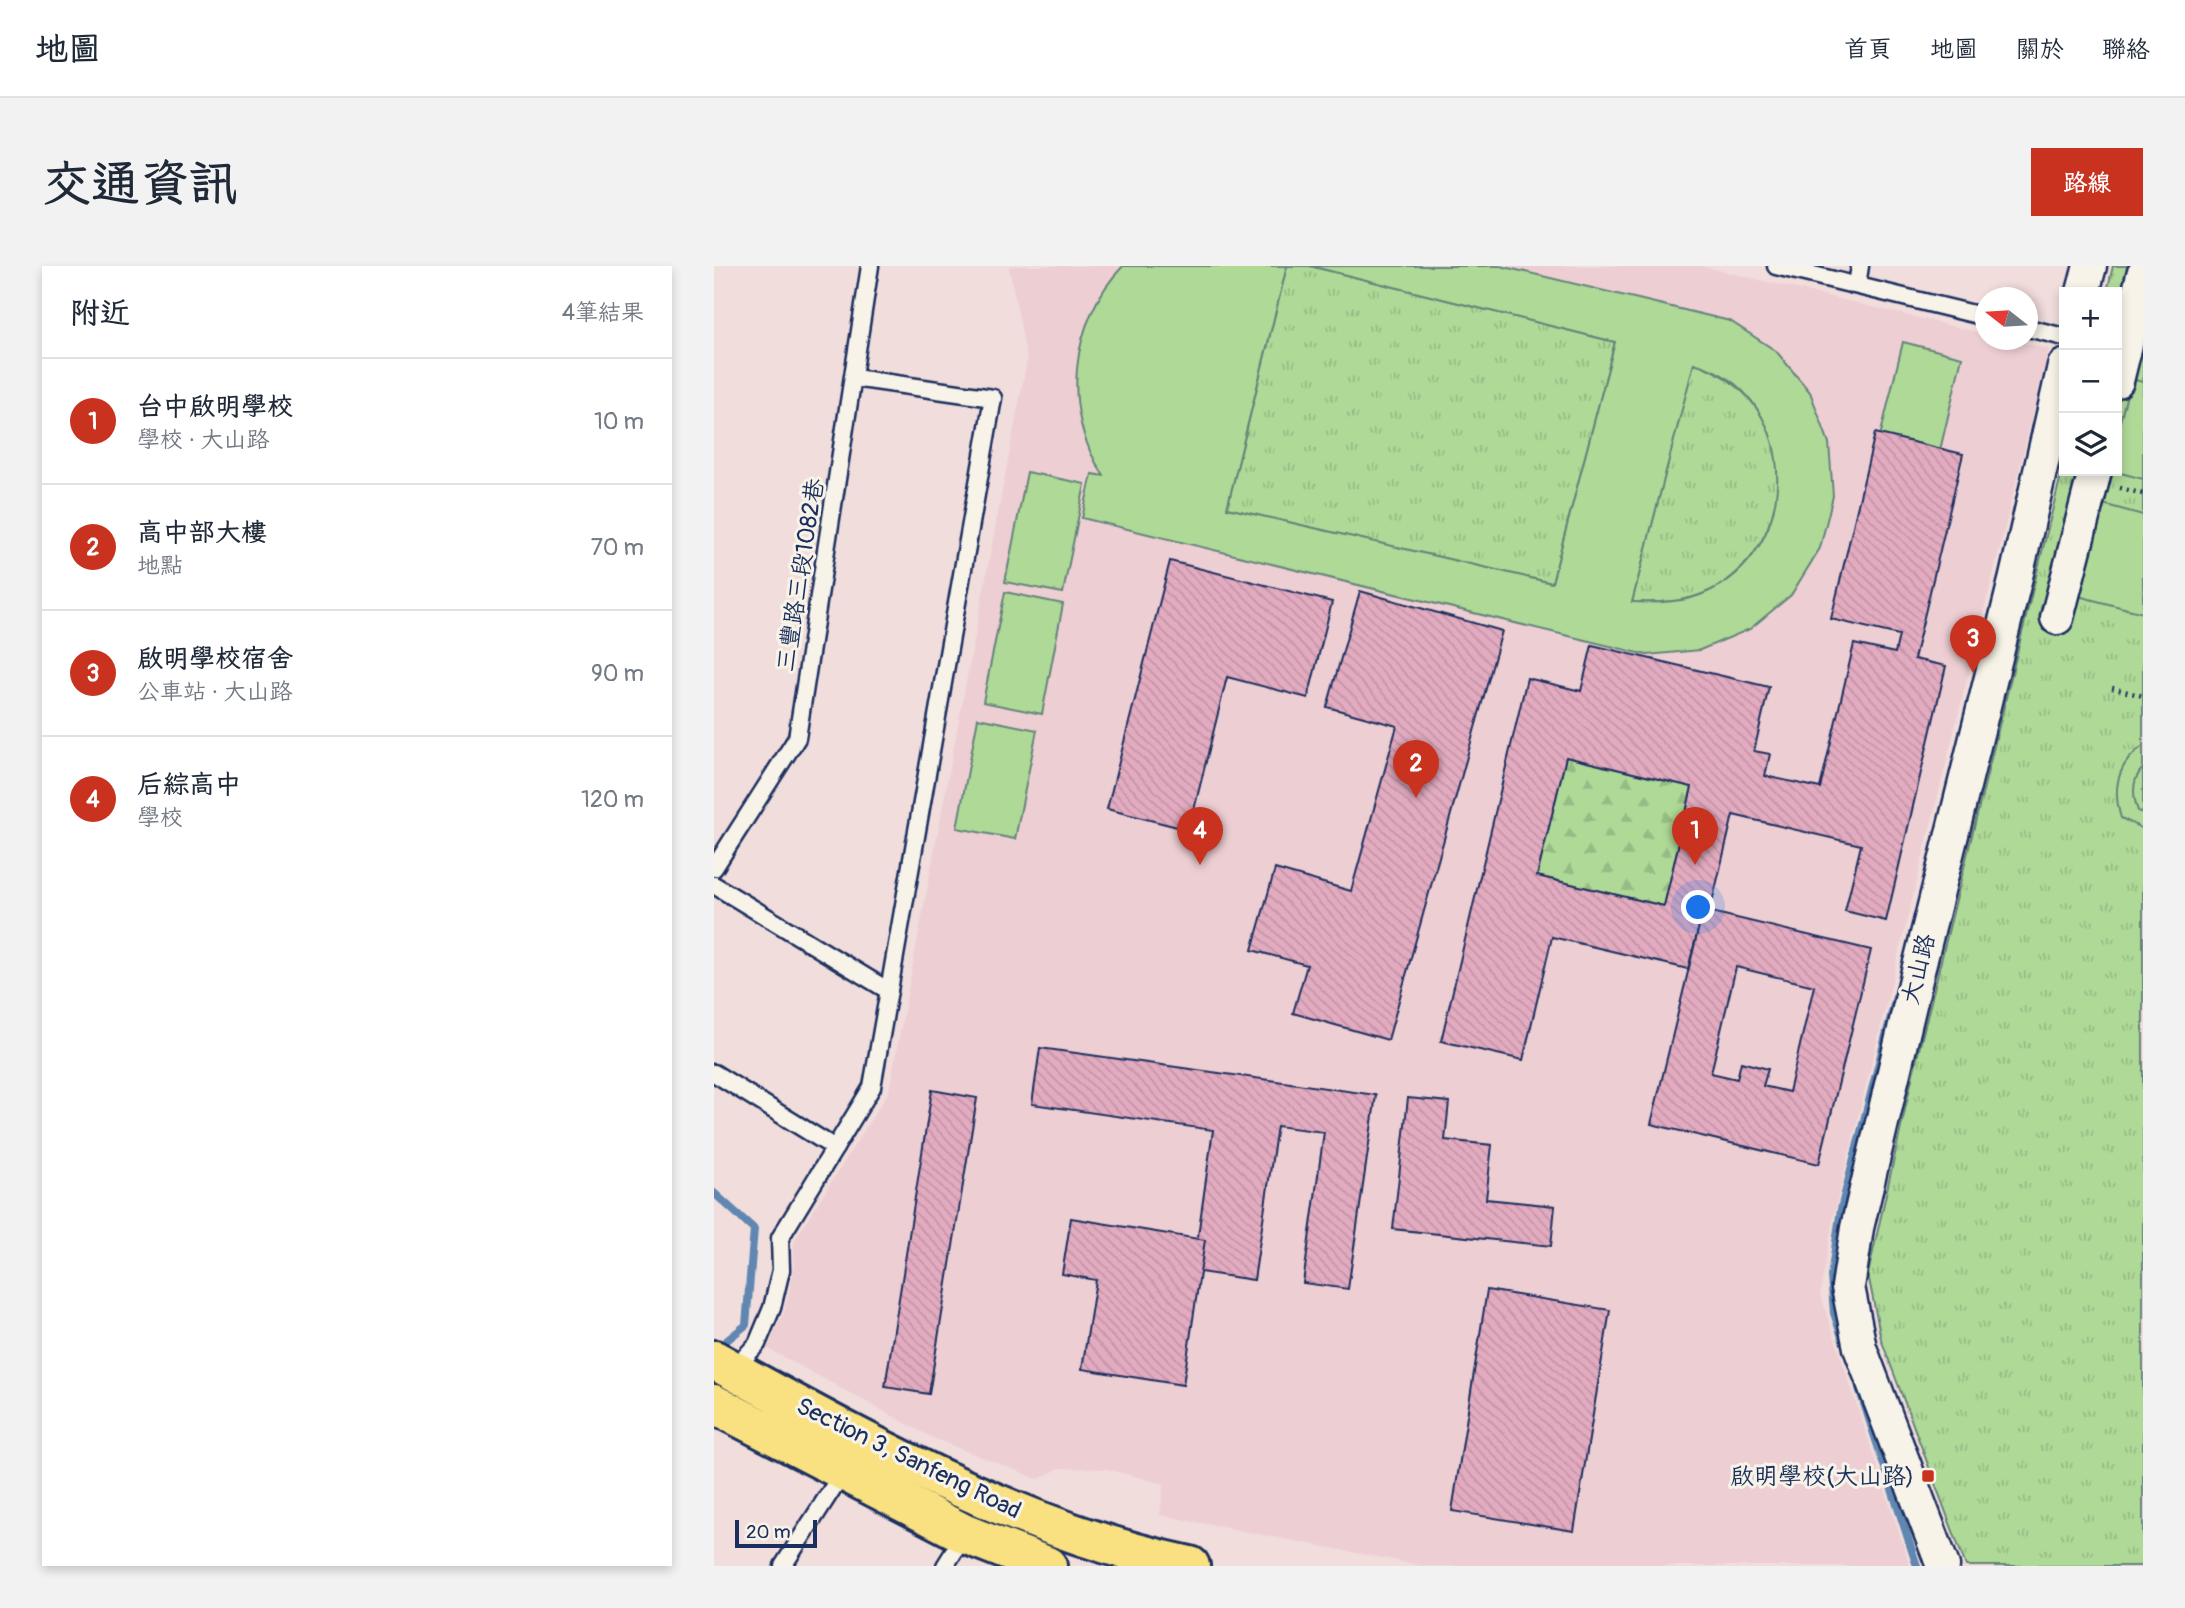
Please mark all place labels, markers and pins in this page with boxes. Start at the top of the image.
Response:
pin: 3 [1950,615,1996,673]
pin: 2 [1393,740,1439,798]
pin: 4 [1177,807,1223,865]
pin: 1 [1672,807,1718,865]
place label: 啟明學校(大山路) [1730,1462,1914,1491]
marker: 啟明學校(大山路) [1920,1468,1936,1484]

